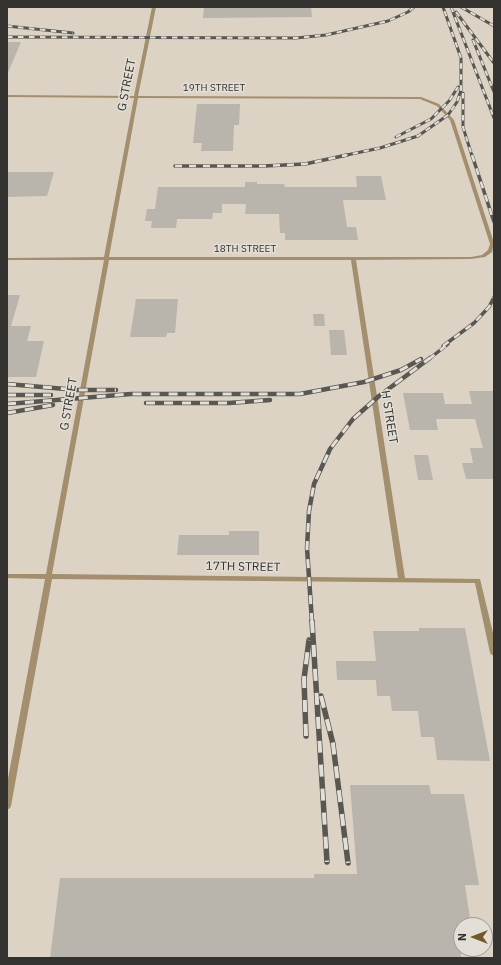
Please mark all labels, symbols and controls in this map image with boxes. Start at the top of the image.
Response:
street label: G STREET [115,57,139,113]
street label: 19TH STREET [183,82,245,94]
street label: 18TH STREET [214,243,276,255]
street label: G STREET [57,376,81,432]
street label: H STREET [378,389,400,445]
street label: 17TH STREET [205,559,281,575]
north arrow [453,917,493,957]
text: N [455,933,469,941]

